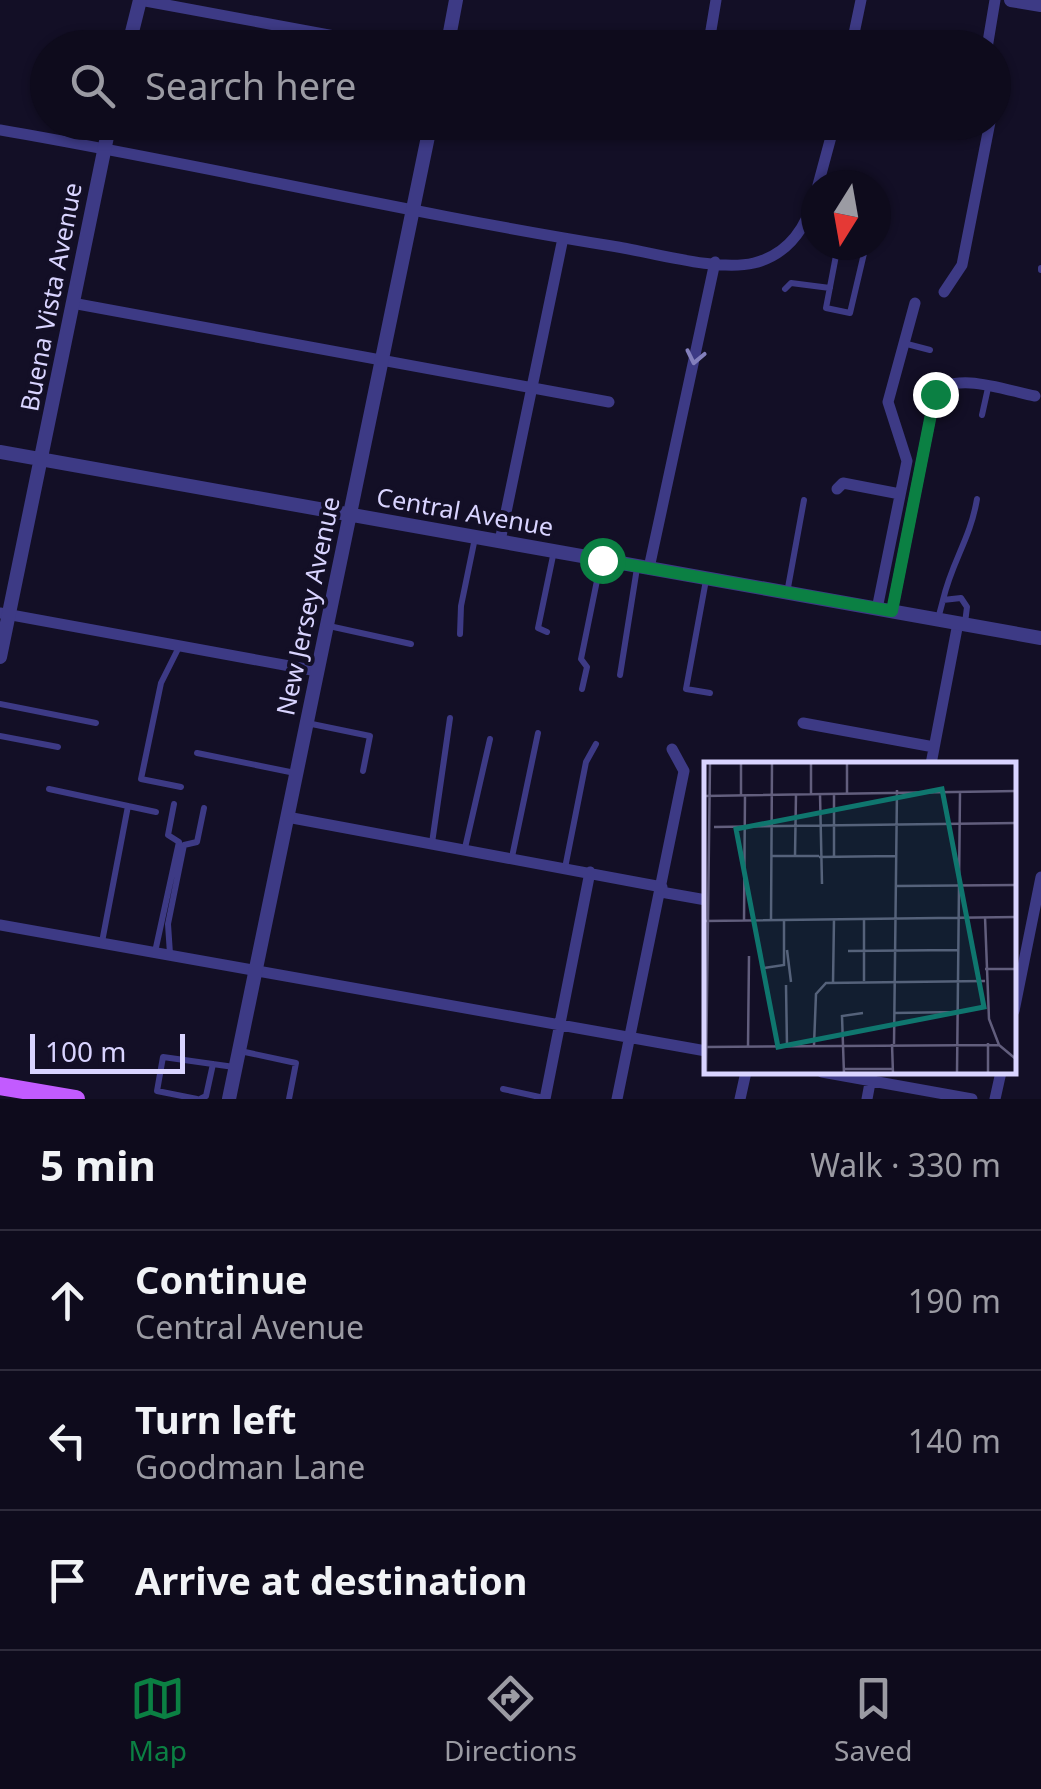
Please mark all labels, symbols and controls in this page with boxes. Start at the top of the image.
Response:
search box [30,30,1011,140]
icon: search [65,58,120,113]
text: Search here [145,59,356,111]
north arrow [801,170,891,260]
street label: Buena Vista Avenue [11,179,89,414]
one-way arrow [685,348,706,365]
route end [913,372,959,418]
street label: Central Avenue [374,479,556,543]
street label: New Jersey Avenue [267,493,347,718]
route start [580,538,626,584]
inset map [704,762,1016,1074]
scale bar [30,1029,185,1074]
text: 100 m [45,1032,127,1070]
text: 5 min [40,1136,156,1193]
text: Walk · 330 m [810,1143,1001,1186]
text: Continue [135,1253,308,1305]
icon: ahead [40,1273,95,1328]
text: 190 m [908,1279,1001,1322]
text: Central Avenue [135,1305,364,1348]
text: Turn left [135,1393,297,1445]
icon: left [40,1413,95,1468]
text: 140 m [908,1419,1001,1462]
text: Goodman Lane [135,1445,365,1488]
icon: arrive [40,1553,95,1608]
text: Arrive at destination [135,1554,527,1606]
tab: Map [129,1671,187,1769]
tab: Directions [444,1671,577,1769]
tab: Saved [834,1671,912,1769]

